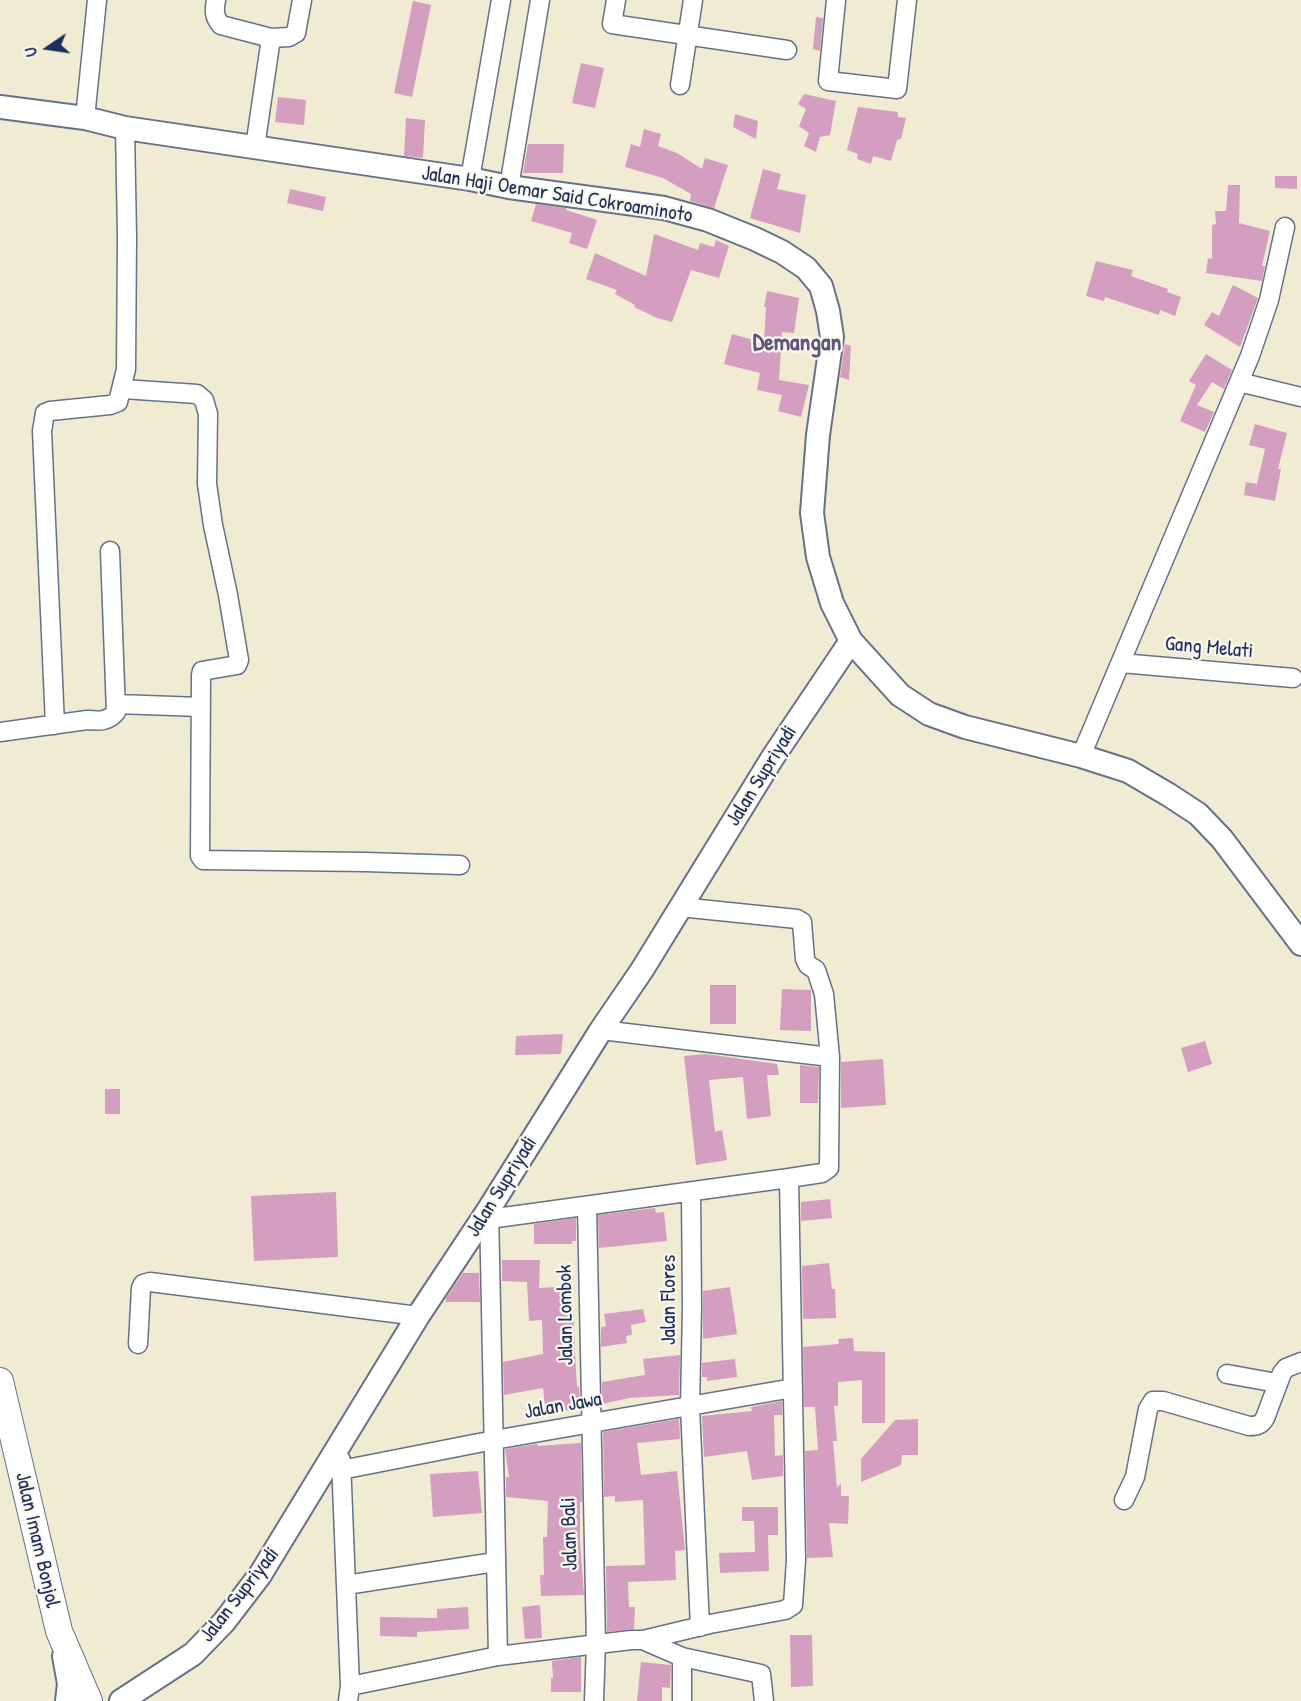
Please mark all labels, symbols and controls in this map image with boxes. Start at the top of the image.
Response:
north arrow [18,18,78,78]
text: U [19,45,42,59]
street label: Jalan Haji Oemar Said Cokroaminoto [420,161,694,229]
district label: Demangan [753,330,841,358]
street label: Gang Melati [1164,632,1254,664]
street label: Jalan Supriyadi [721,721,803,831]
street label: Jalan Supriyadi [461,1132,543,1242]
street label: Jalan Flores [656,1255,682,1345]
street label: Jalan Lombok [553,1265,579,1365]
street label: Jalan Jawa [522,1387,604,1425]
street label: Jalan Imam Bonjol [9,1470,65,1610]
street label: Jalan Bali [556,1497,584,1571]
street label: Jalan Supriyadi [195,1542,285,1648]

